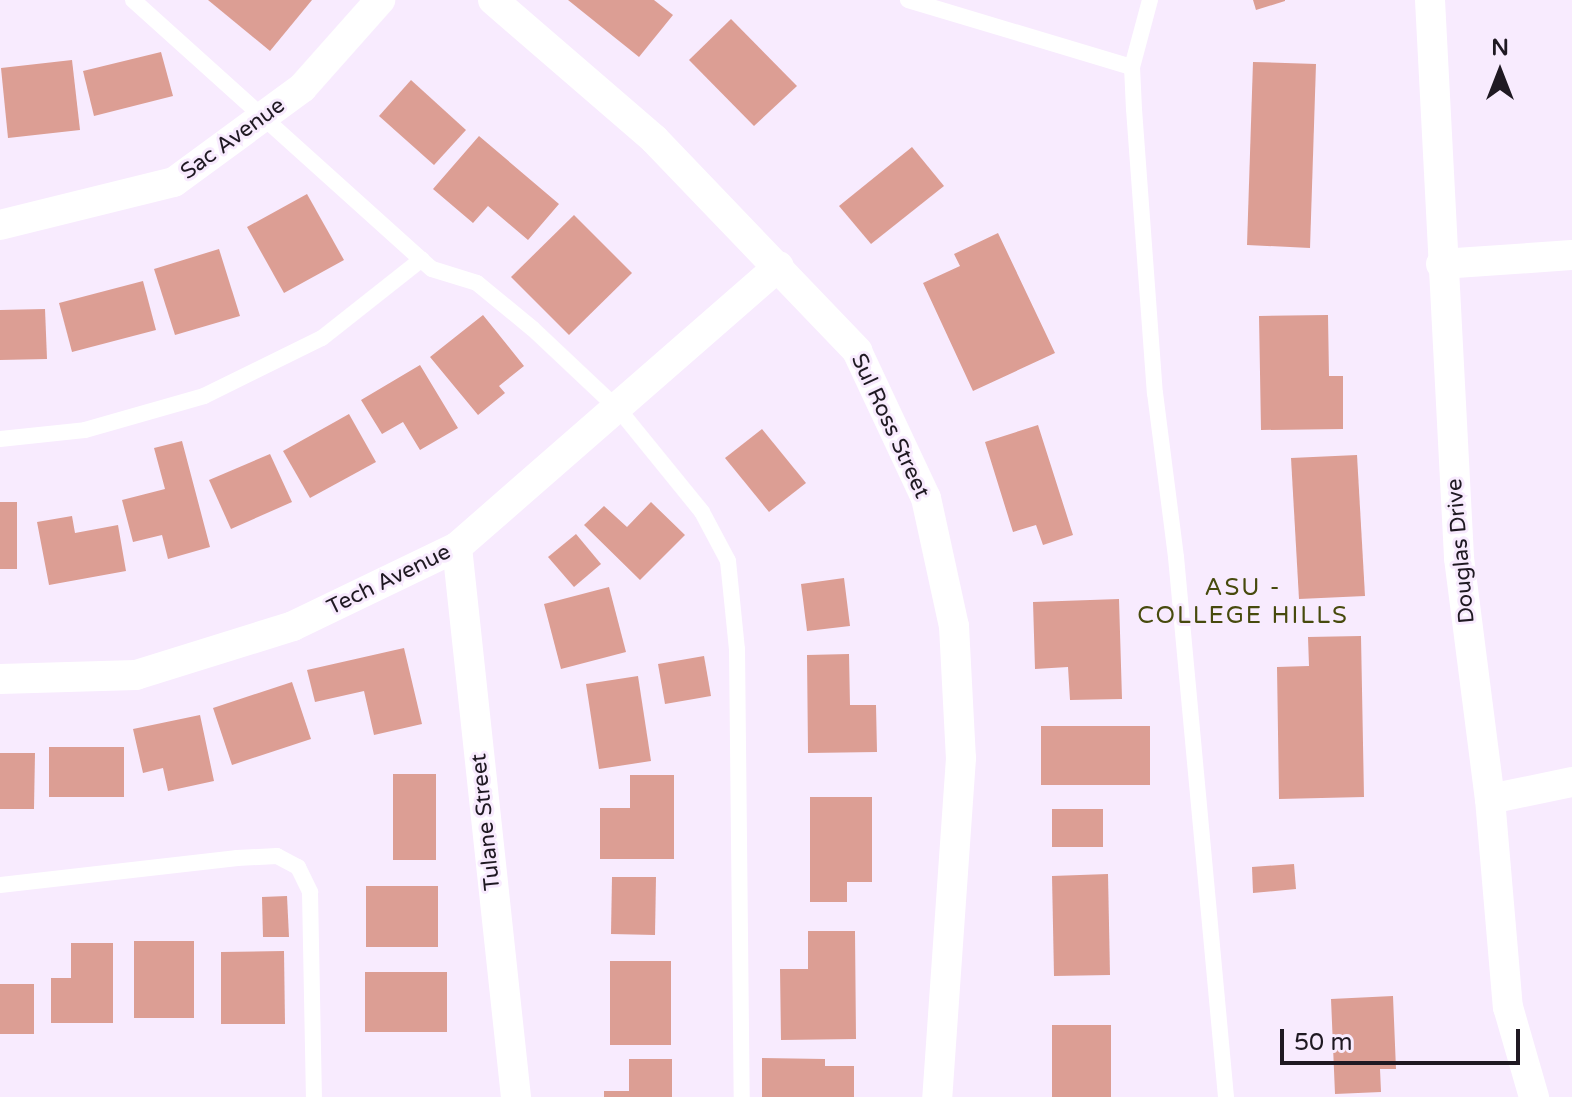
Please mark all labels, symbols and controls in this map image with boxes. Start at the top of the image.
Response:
north arrow [1460,32,1540,112]
text: N [1491,35,1509,61]
street label: Sac Avenue [176,92,290,186]
street label: Sul Ross Street [845,349,935,503]
street label: Douglas Drive [1442,478,1480,624]
street label: Tech Avenue [323,539,455,621]
district label: ASU - COLLEGE HILLS [1137,574,1349,630]
street label: Tulane Street [466,752,506,892]
scale bar [1284,1013,1524,1063]
text: 50 m [1294,1028,1352,1057]

